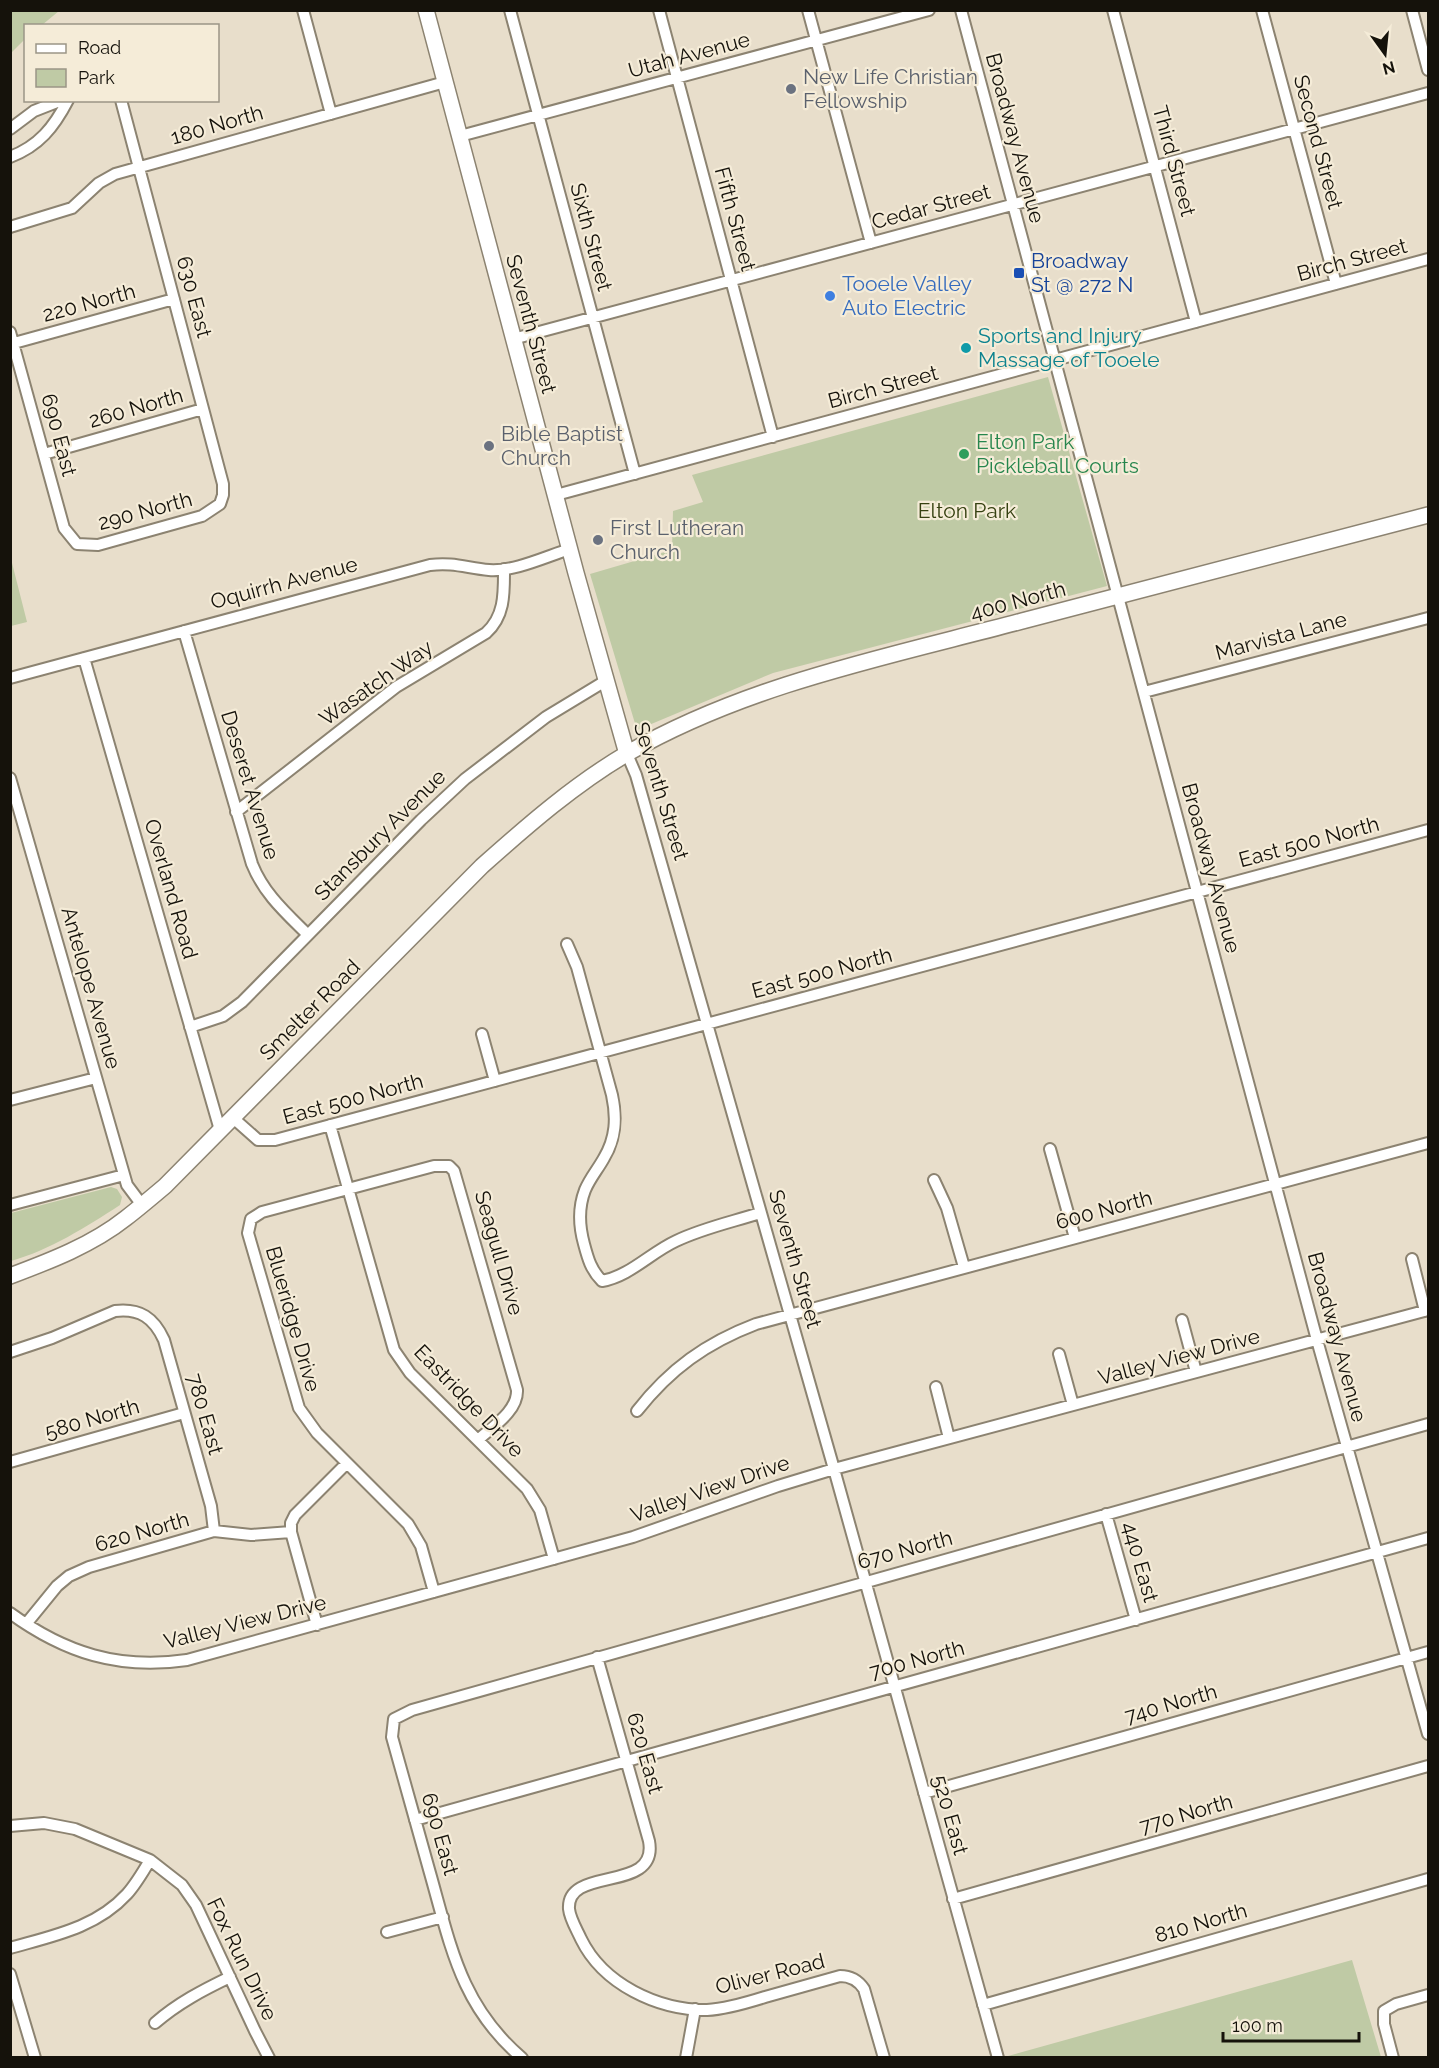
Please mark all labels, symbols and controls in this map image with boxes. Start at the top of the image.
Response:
legend [24,24,219,102]
north arrow [1355,24,1415,84]
street label: Utah Avenue [625,26,752,83]
text: Road [78,37,121,58]
street label: Broadway Avenue [981,50,1050,226]
text: N [1380,57,1397,79]
place label: New Life Christian Fellowship [803,64,978,113]
text: Park [78,67,115,88]
street label: Second Street [1289,72,1348,212]
marker: New Life Christian Fellowship [784,82,798,96]
street label: 180 North [168,99,266,150]
street label: Third Street [1148,103,1201,219]
street label: Fifth Street [710,164,761,274]
street label: Cedar Street [869,179,993,234]
street label: Sixth Street [565,180,618,294]
street label: Birch Street [1294,233,1410,286]
place label: Broadway St @ 272 N [1031,248,1134,297]
street label: Seventh Street [501,252,562,396]
street label: 630 East [172,253,217,340]
marker: Broadway St @ 272 N [1012,266,1026,280]
place label: Tooele Valley Auto Electric [842,271,972,320]
street label: 220 North [40,278,138,327]
marker: Tooele Valley Auto Electric [823,289,837,303]
place label: Sports and Injury Massage of Tooele [978,323,1160,372]
marker: Sports and Injury Massage of Tooele [959,341,973,355]
street label: Birch Street [825,360,941,413]
street label: 260 North [86,382,186,433]
street label: 690 East [36,391,82,479]
place label: Bible Baptist Church [501,421,623,470]
place label: Elton Park Pickleball Courts [976,429,1139,478]
marker: Bible Baptist Church [482,439,496,453]
marker: Elton Park Pickleball Courts [957,447,971,461]
street label: 290 North [95,486,195,535]
park label: Elton Park [918,498,1016,523]
place label: First Lutheran Church [610,515,744,564]
marker: First Lutheran Church [591,533,605,547]
street label: Oquirrh Avenue [208,551,360,614]
street label: 400 North [967,576,1068,625]
street label: Marvista Lane [1212,606,1349,665]
street label: Wasatch Way [314,634,437,731]
street label: Deseret Avenue [216,707,285,862]
street label: Seventh Street [629,719,694,863]
street label: Stansbury Avenue [309,764,451,906]
street label: Broadway Avenue [1177,780,1246,956]
street label: East 500 North [1236,811,1382,872]
street label: Overland Road [140,816,203,962]
street label: Antelope Avenue [56,904,127,1072]
street label: East 500 North [749,942,895,1003]
street label: Smelter Road [254,954,365,1065]
street label: East 500 North [280,1068,426,1129]
street label: 600 North [1053,1185,1155,1234]
street label: Seventh Street [764,1187,827,1331]
street label: Seagull Drive [470,1188,529,1318]
street label: Blueridge Drive [261,1243,326,1395]
street label: Broadway Avenue [1303,1249,1372,1425]
street label: Valley View Drive [1095,1323,1262,1390]
street label: Eastridge Drive [409,1339,529,1462]
street label: 780 East [182,1370,229,1457]
street label: 580 North [42,1393,142,1444]
street label: Valley View Drive [627,1450,793,1527]
street label: 620 North [92,1506,192,1557]
street label: 440 East [1117,1519,1164,1605]
street label: 670 North [855,1525,955,1574]
street label: Valley View Drive [161,1589,329,1654]
street label: 700 North [867,1635,967,1684]
street label: 740 North [1122,1678,1220,1729]
street label: 620 East [622,1709,669,1796]
street label: 520 East [927,1772,974,1858]
street label: 770 North [1136,1788,1235,1839]
street label: 690 East [417,1790,464,1878]
street label: Fox Run Drive [202,1893,283,2024]
street label: 810 North [1152,1897,1250,1948]
street label: Oliver Road [713,1948,827,1999]
scale bar [1223,2005,1360,2043]
text: 100 m [1232,2015,1283,2036]

